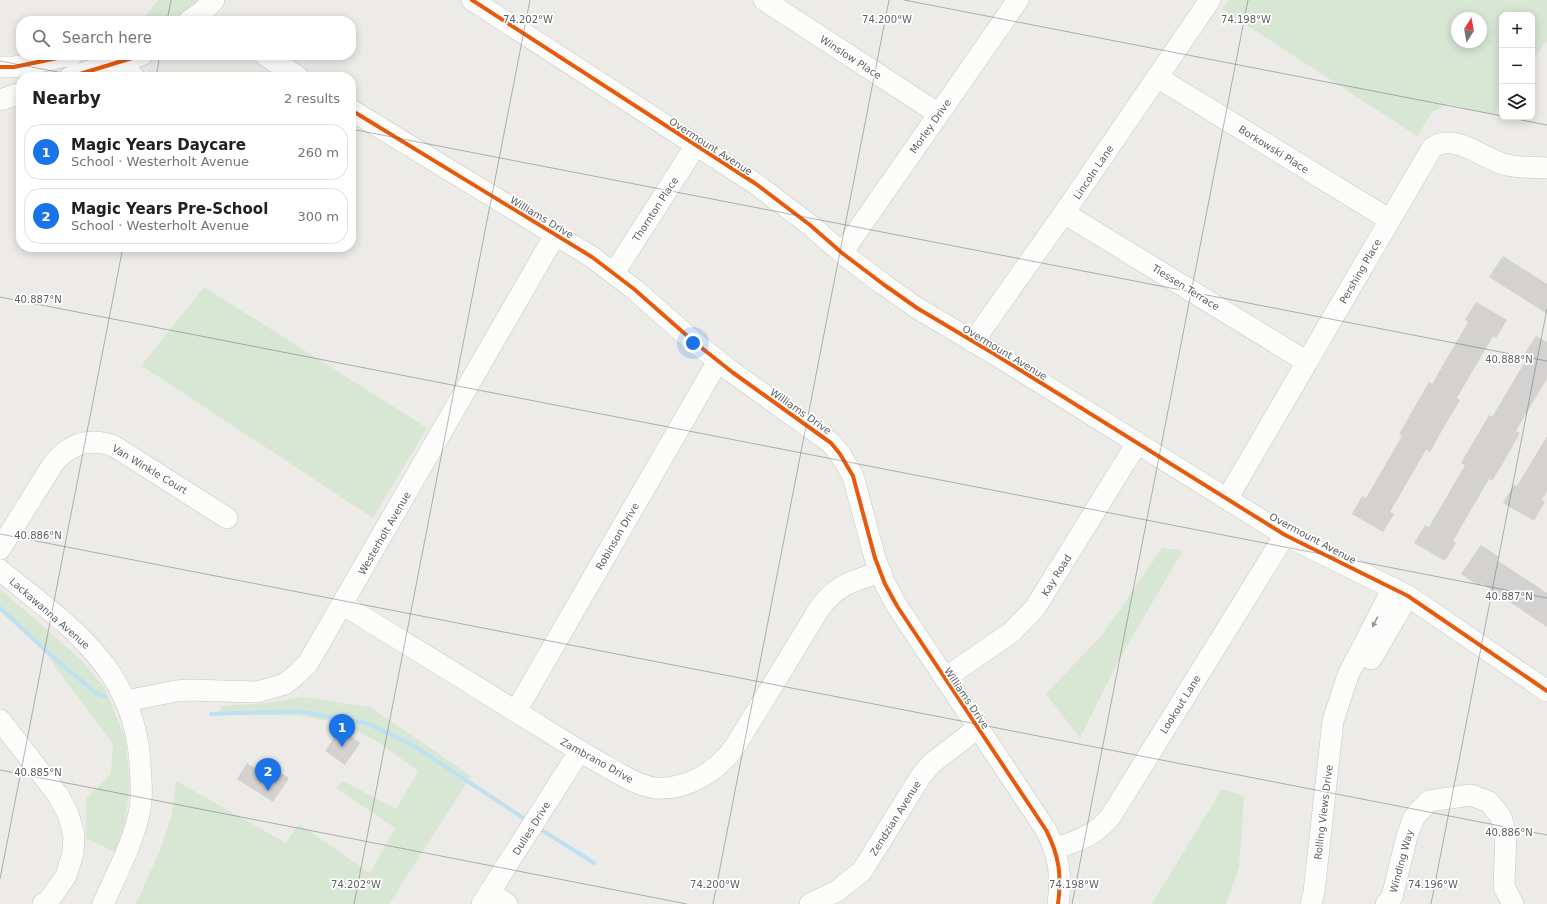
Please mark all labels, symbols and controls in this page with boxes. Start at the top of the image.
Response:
north arrow [1451,12,1487,48]
map controls [1499,12,1535,120]
button: + [1499,12,1535,48]
text: 74.202°W [503,14,553,25]
text: 74.200°W [862,14,912,25]
text: 74.198°W [1221,14,1271,25]
search box [16,16,356,60]
icon: search [30,27,52,49]
text: Search here [62,29,152,47]
street label: Winslow Place [818,34,883,81]
button: − [1499,48,1535,84]
button: layers [1499,84,1535,120]
text: Nearby [32,88,101,108]
text: 2 results [284,91,340,106]
street label: Morley Drive [908,97,953,155]
street label: Overmount Avenue [667,115,754,177]
street label: Borkowski Place [1237,123,1311,175]
text: Magic Years Daycare [71,136,246,154]
street label: Lincoln Lane [1071,143,1116,201]
text: 1 [41,145,51,160]
text: 260 m [297,145,339,160]
text: School · Westerholt Avenue [71,154,249,169]
street label: Thornton Place [630,175,680,245]
street label: Williams Drive [508,194,575,241]
text: Magic Years Pre-School [71,200,268,218]
text: 2 [41,209,51,224]
text: 300 m [297,209,339,224]
text: School · Westerholt Avenue [71,218,249,233]
street label: Pershing Place [1337,237,1383,305]
street label: Tiessen Terrace [1149,262,1221,313]
text: 40.887°N [14,294,62,305]
street label: Overmount Avenue [960,323,1049,382]
your location [683,333,703,353]
text: 40.888°N [1485,354,1533,365]
street label: Williams Drive [768,386,833,436]
street label: Van Winkle Court [110,443,189,496]
street label: Westerholt Avenue [356,490,413,577]
street label: Robinson Drive [594,501,641,572]
street label: Overmount Avenue [1268,511,1358,566]
text: 40.886°N [14,530,62,541]
street label: Kay Road [1039,553,1073,598]
street label: Lackawanna Avenue [7,576,92,651]
text: 40.887°N [1485,591,1533,602]
one-way arrow [1372,617,1378,628]
street label: Williams Drive [942,665,991,731]
street label: Lookout Lane [1158,673,1203,736]
pin: 1 [329,714,355,747]
street label: Zambrano Drive [558,736,635,785]
pin: 2 [255,758,281,791]
street label: Rolling Views Drive [1312,764,1335,860]
text: 40.885°N [14,767,62,778]
street label: Zendzian Avenue [868,779,923,858]
street label: Dulles Drive [511,800,552,857]
text: 40.886°N [1485,827,1533,838]
street label: Winding Way [1388,828,1415,894]
text: 74.202°W [331,879,381,890]
text: 74.200°W [690,879,740,890]
text: 74.198°W [1049,879,1099,890]
text: 74.196°W [1408,879,1458,890]

